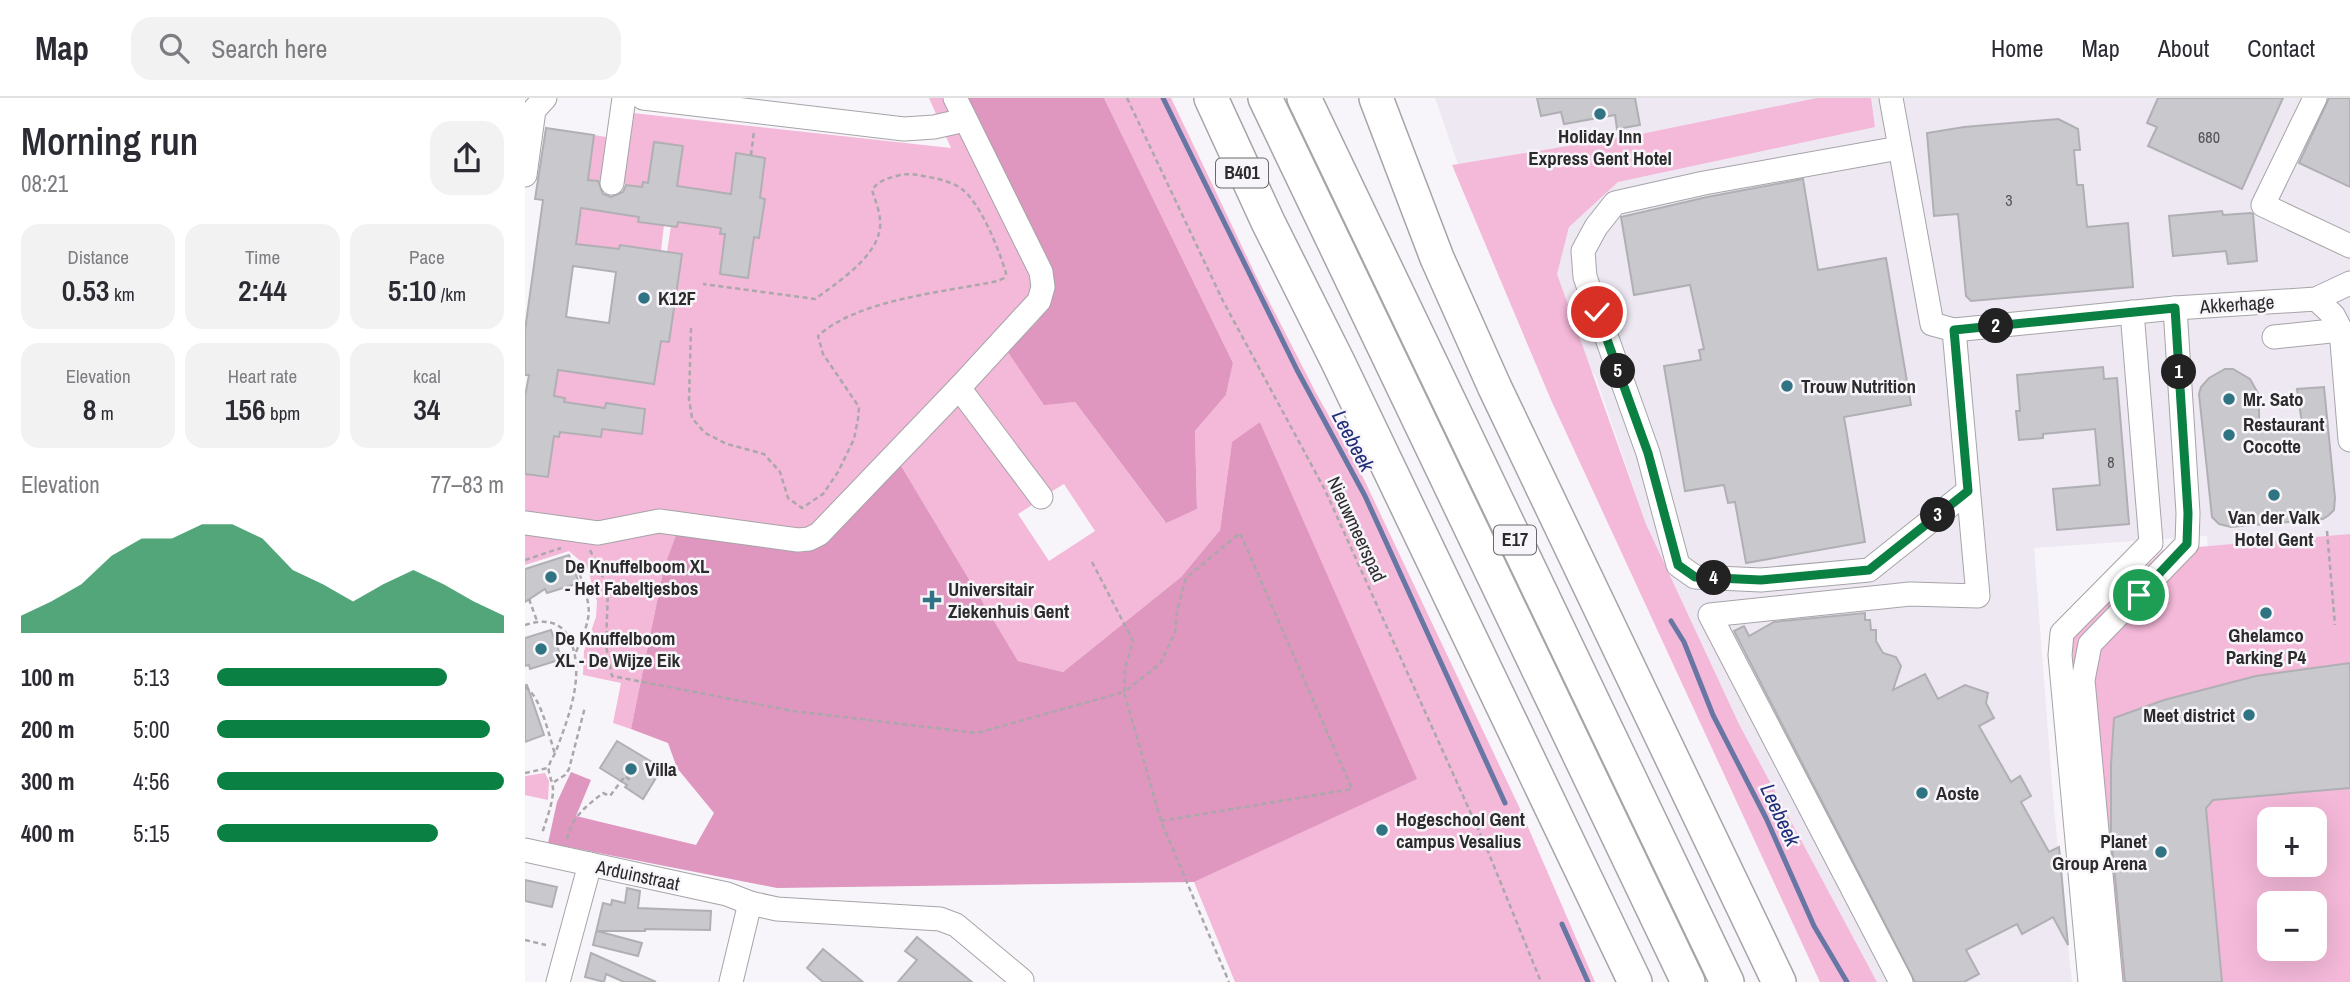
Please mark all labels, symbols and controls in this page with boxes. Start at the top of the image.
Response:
search box [131,17,621,80]
text: Map [35,26,89,70]
icon: search [155,29,193,67]
text: Search here [211,31,327,66]
text: Home [1991,32,2043,64]
text: Map [2081,32,2120,64]
text: About [2158,32,2209,64]
text: Contact [2247,32,2315,64]
marker: Holiday Inn Express Gent Hotel [1592,106,1608,122]
text: Morning run [21,116,198,167]
button: share [430,121,504,195]
place label: Holiday Inn Express Gent Hotel [1528,123,1672,171]
house number: 680 [2198,126,2220,148]
road number: B401 [1216,158,1268,188]
text: 08:21 [21,168,68,199]
house number: 3 [2005,189,2013,211]
text: Distance [67,244,129,270]
text: Time [245,244,280,270]
text: Pace [409,244,445,270]
text: 0.53 [62,270,110,310]
text: 2:44 [238,270,287,310]
text: 5:10 [388,270,436,310]
text: km [110,281,135,307]
text: /km [436,281,466,307]
pin [1567,282,1627,342]
place label: K12F [658,285,696,311]
street label: Akkerhage [2198,288,2275,320]
marker: K12F [636,290,652,306]
icon: check [1578,293,1616,331]
pin: 2 [1979,308,2013,344]
text: 2 [1991,312,2000,338]
pin: 5 [1601,354,1635,388]
pin: 1 [2161,354,2197,390]
text: 5 [1613,357,1622,383]
text: 1 [2174,358,2183,384]
text: Elevation [66,363,131,389]
text: Heart rate [228,363,297,389]
text: kcal [413,363,441,389]
place label: Trouw Nutrition [1801,373,1916,399]
marker: Trouw Nutrition [1779,378,1795,394]
place label: Mr. Sato [2243,386,2304,412]
text: 8 [83,389,96,429]
text: 156 [225,389,266,429]
text: 34 [413,389,441,429]
marker: Mr. Sato [2221,391,2237,407]
text: m [96,400,114,426]
text: bpm [266,400,300,426]
water label: Leebeek [1325,405,1382,478]
place label: Restaurant Cocotte [2243,411,2324,459]
marker: Restaurant Cocotte [2221,427,2237,443]
house number: 8 [2107,451,2115,473]
text: Elevation [21,469,100,500]
text: 77–83 m [431,469,504,500]
street label: Nieuwmeerspad [1321,472,1393,586]
marker: Van der Valk Hotel Gent [2266,487,2282,503]
pin: 3 [1921,498,1955,532]
text: 3 [1933,501,1942,527]
place label: Van der Valk Hotel Gent [2228,504,2320,552]
road number: E17 [1494,526,1536,555]
place label: De Knuffelboom XL - Het Fabeltjesbos [565,553,710,601]
pin: 4 [1697,560,1731,596]
text: 4 [1709,564,1718,590]
pin [2109,565,2169,625]
marker: De Knuffelboom XL - Het Fabeltjesbos [543,569,559,585]
place label: Universitair Ziekenhuis Gent [948,576,1069,624]
icon: arrive [2120,576,2158,614]
marker: Universitair Ziekenhuis Gent [922,590,942,610]
marker: Ghelamco Parking P4 [2258,605,2274,621]
place label: Ghelamco Parking P4 [2226,622,2307,670]
place label: De Knuffelboom XL - De Wijze Eik [555,625,680,673]
marker: De Knuffelboom XL - De Wijze Eik [533,641,549,657]
text: 100 m [21,662,74,693]
text: 5:13 [133,662,170,693]
place label: Meet district [2143,702,2235,728]
marker: Meet district [2241,707,2257,723]
text: 200 m [21,714,74,745]
text: 5:00 [133,714,170,745]
place label: Villa [645,756,677,782]
marker: Villa [623,761,639,777]
text: 300 m [21,766,74,797]
text: 4:56 [133,766,170,797]
water label: Leebeek [1753,779,1808,852]
place label: Aoste [1936,780,1980,806]
marker: Aoste [1914,785,1930,801]
place label: Hogeschool Gent campus Vesalius [1396,806,1525,854]
map controls [2257,807,2327,961]
button: + [2257,807,2327,877]
text: 400 m [21,818,74,849]
text: 5:15 [133,818,170,849]
marker: Hogeschool Gent campus Vesalius [1374,822,1390,838]
place label: Planet Group Arena [2052,828,2147,876]
marker: Planet Group Arena [2153,844,2169,860]
street label: Arduinstraat [593,853,683,897]
button: − [2257,891,2327,961]

